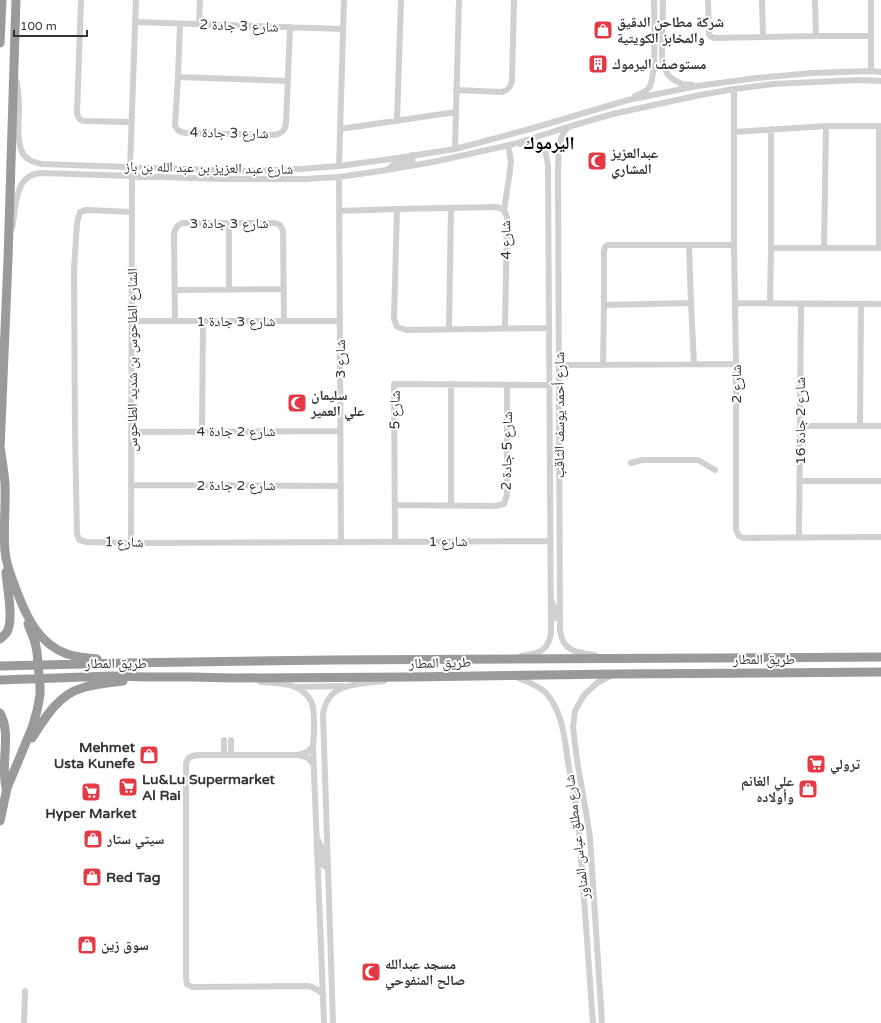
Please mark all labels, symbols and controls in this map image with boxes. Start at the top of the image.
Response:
scale bar [14,12,87,38]
place label: شركة مطاحن الدقيق والمخابز الكويتية [617,14,724,47]
street label: شارع 3 جادة 2 [199,16,279,37]
text: 100 m [20,19,57,33]
shop icon: شركة مطاحن الدقيق والمخابز الكويتية [592,19,614,41]
building icon: مستوصف اليرموك [587,53,609,75]
place label: مستوصف اليرموك [612,56,706,73]
street label: شارع 3 جادة 4 [189,124,269,143]
district label: اليرموك [523,132,575,154]
place label: عبدالعزيز المشاري [610,145,658,180]
mosque icon: عبدالعزيز المشاري [586,150,608,172]
street label: شارع عبد العزيز بن عبد الله بن باز [123,158,294,179]
street label: شارع 3 جادة 3 [189,215,269,233]
street label: شارع 4 [497,220,516,260]
street label: الشارع الطاحوس بن شديد الطاحوس [124,268,142,452]
street label: شارع 3 جادة 1 [196,313,276,331]
street label: شارع 3 [332,339,350,379]
street label: شارع أحمد يوسف الثاقب [551,352,569,478]
street label: شارع 2 [728,364,746,404]
street label: شارع 2 جادة 16 [792,377,810,465]
place label: سليمان علي العمير [310,387,365,422]
street label: شارع 5 [386,390,405,430]
mosque icon: سليمان علي العمير [286,392,308,414]
street label: شارع 5 جادة 2 [498,411,517,491]
street label: شارع 2 جادة 4 [196,423,276,441]
street label: شارع 2 جادة 2 [196,477,276,495]
street label: شارع 1 [104,533,144,552]
street label: شارع 1 [428,533,468,551]
street label: طريق المطار [732,651,795,669]
street label: طريق المطار [408,654,471,673]
street label: طريق المطار [84,655,147,673]
place label: Mehmet Usta Kunefe [54,739,136,772]
shop icon: Mehmet Usta Kunefe [138,744,160,766]
supermarket icon: ترولي [805,753,827,775]
place label: ترولي [830,756,860,775]
place label: Lu&Lu Supermarket Al Rai [142,771,276,804]
street label: شارع مطلق عباس المناور [561,773,594,901]
place label: علي الغانم وأولاده [741,773,794,806]
supermarket icon: Lu&Lu Supermarket Al Rai [117,776,139,798]
shop icon: علي الغانم وأولاده [797,778,819,800]
supermarket icon: Hyper Market [80,781,102,803]
place label: Hyper Market [45,805,137,822]
shop icon: سيتي ستار [82,828,104,850]
place label: سيتي ستار [106,831,165,850]
shop icon: Red Tag [81,866,103,888]
place label: Red Tag [106,869,161,886]
shop icon: سوق زين [76,934,98,956]
place label: سوق زين [101,937,149,954]
place label: مسجد عبدالله صالح المنفوحي [385,956,465,991]
mosque icon: مسجد عبدالله صالح المنفوحي [360,961,382,983]

